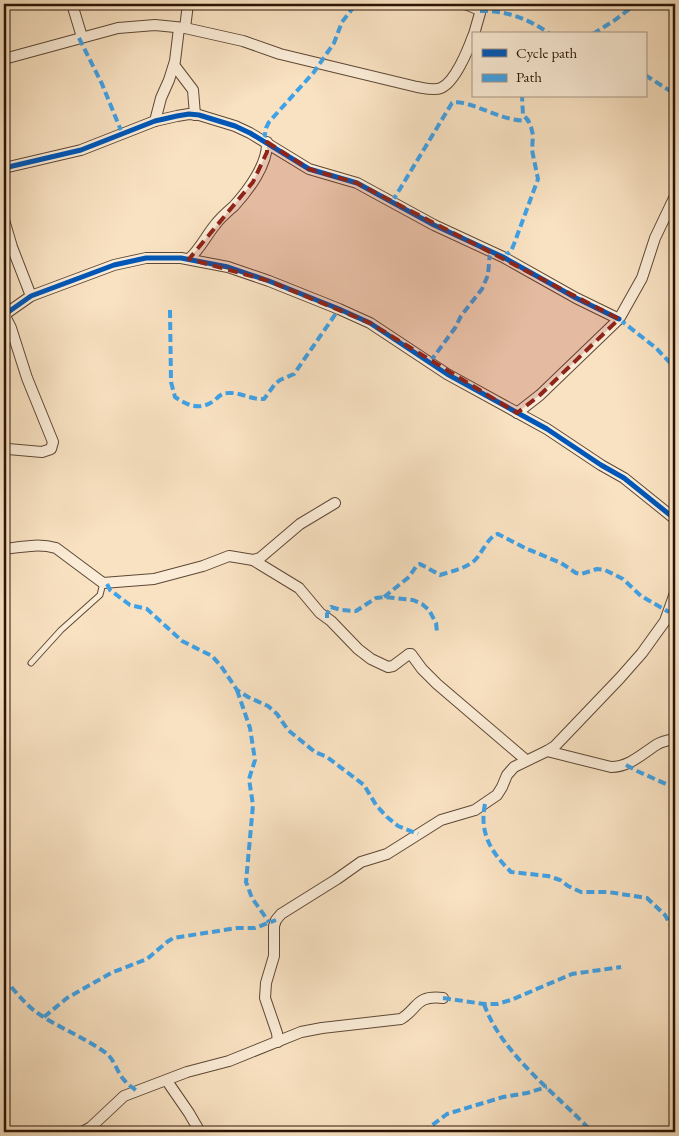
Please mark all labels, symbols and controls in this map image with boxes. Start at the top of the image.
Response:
legend [472,32,646,98]
text: Cycle path [516,43,578,62]
text: Path [516,67,542,86]

